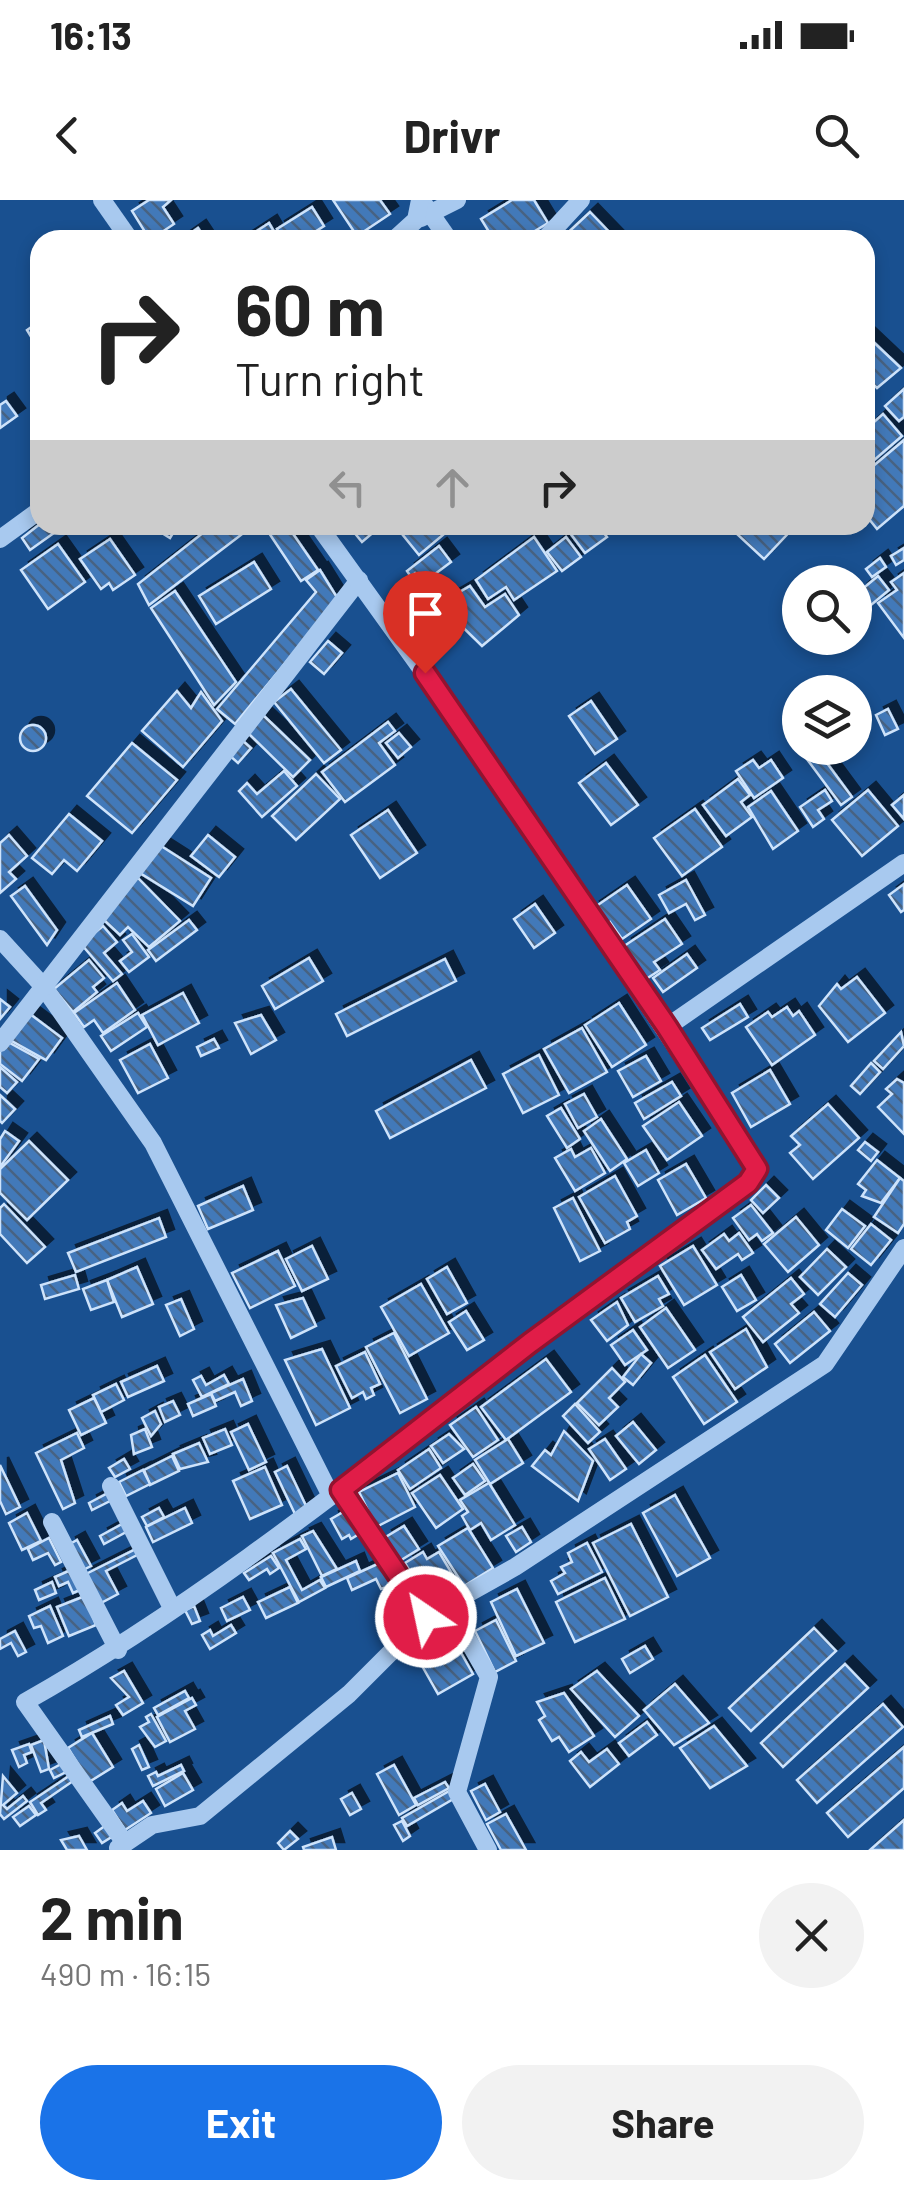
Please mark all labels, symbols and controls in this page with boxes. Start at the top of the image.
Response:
text: 16:13 [50,12,132,58]
icon: back [40,108,95,163]
text: Drivr [403,108,501,162]
icon: search [809,108,864,163]
text: 60 m [235,266,385,350]
icon: right [70,270,200,400]
text: Turn right [235,351,425,405]
icon: left [320,460,375,515]
icon: ahead [425,460,480,515]
icon: right [530,460,585,515]
map controls [782,565,872,765]
button: search [782,565,872,655]
pin [383,571,468,674]
icon: arrive [398,586,453,641]
button: layers [782,675,872,765]
position arrow [374,1565,478,1669]
text: 2 min [40,1880,184,1952]
button: close [759,1883,864,1988]
text: 490 m · 16:15 [40,1954,211,1992]
button: Exit [40,2065,442,2180]
button: Share [462,2065,864,2180]

